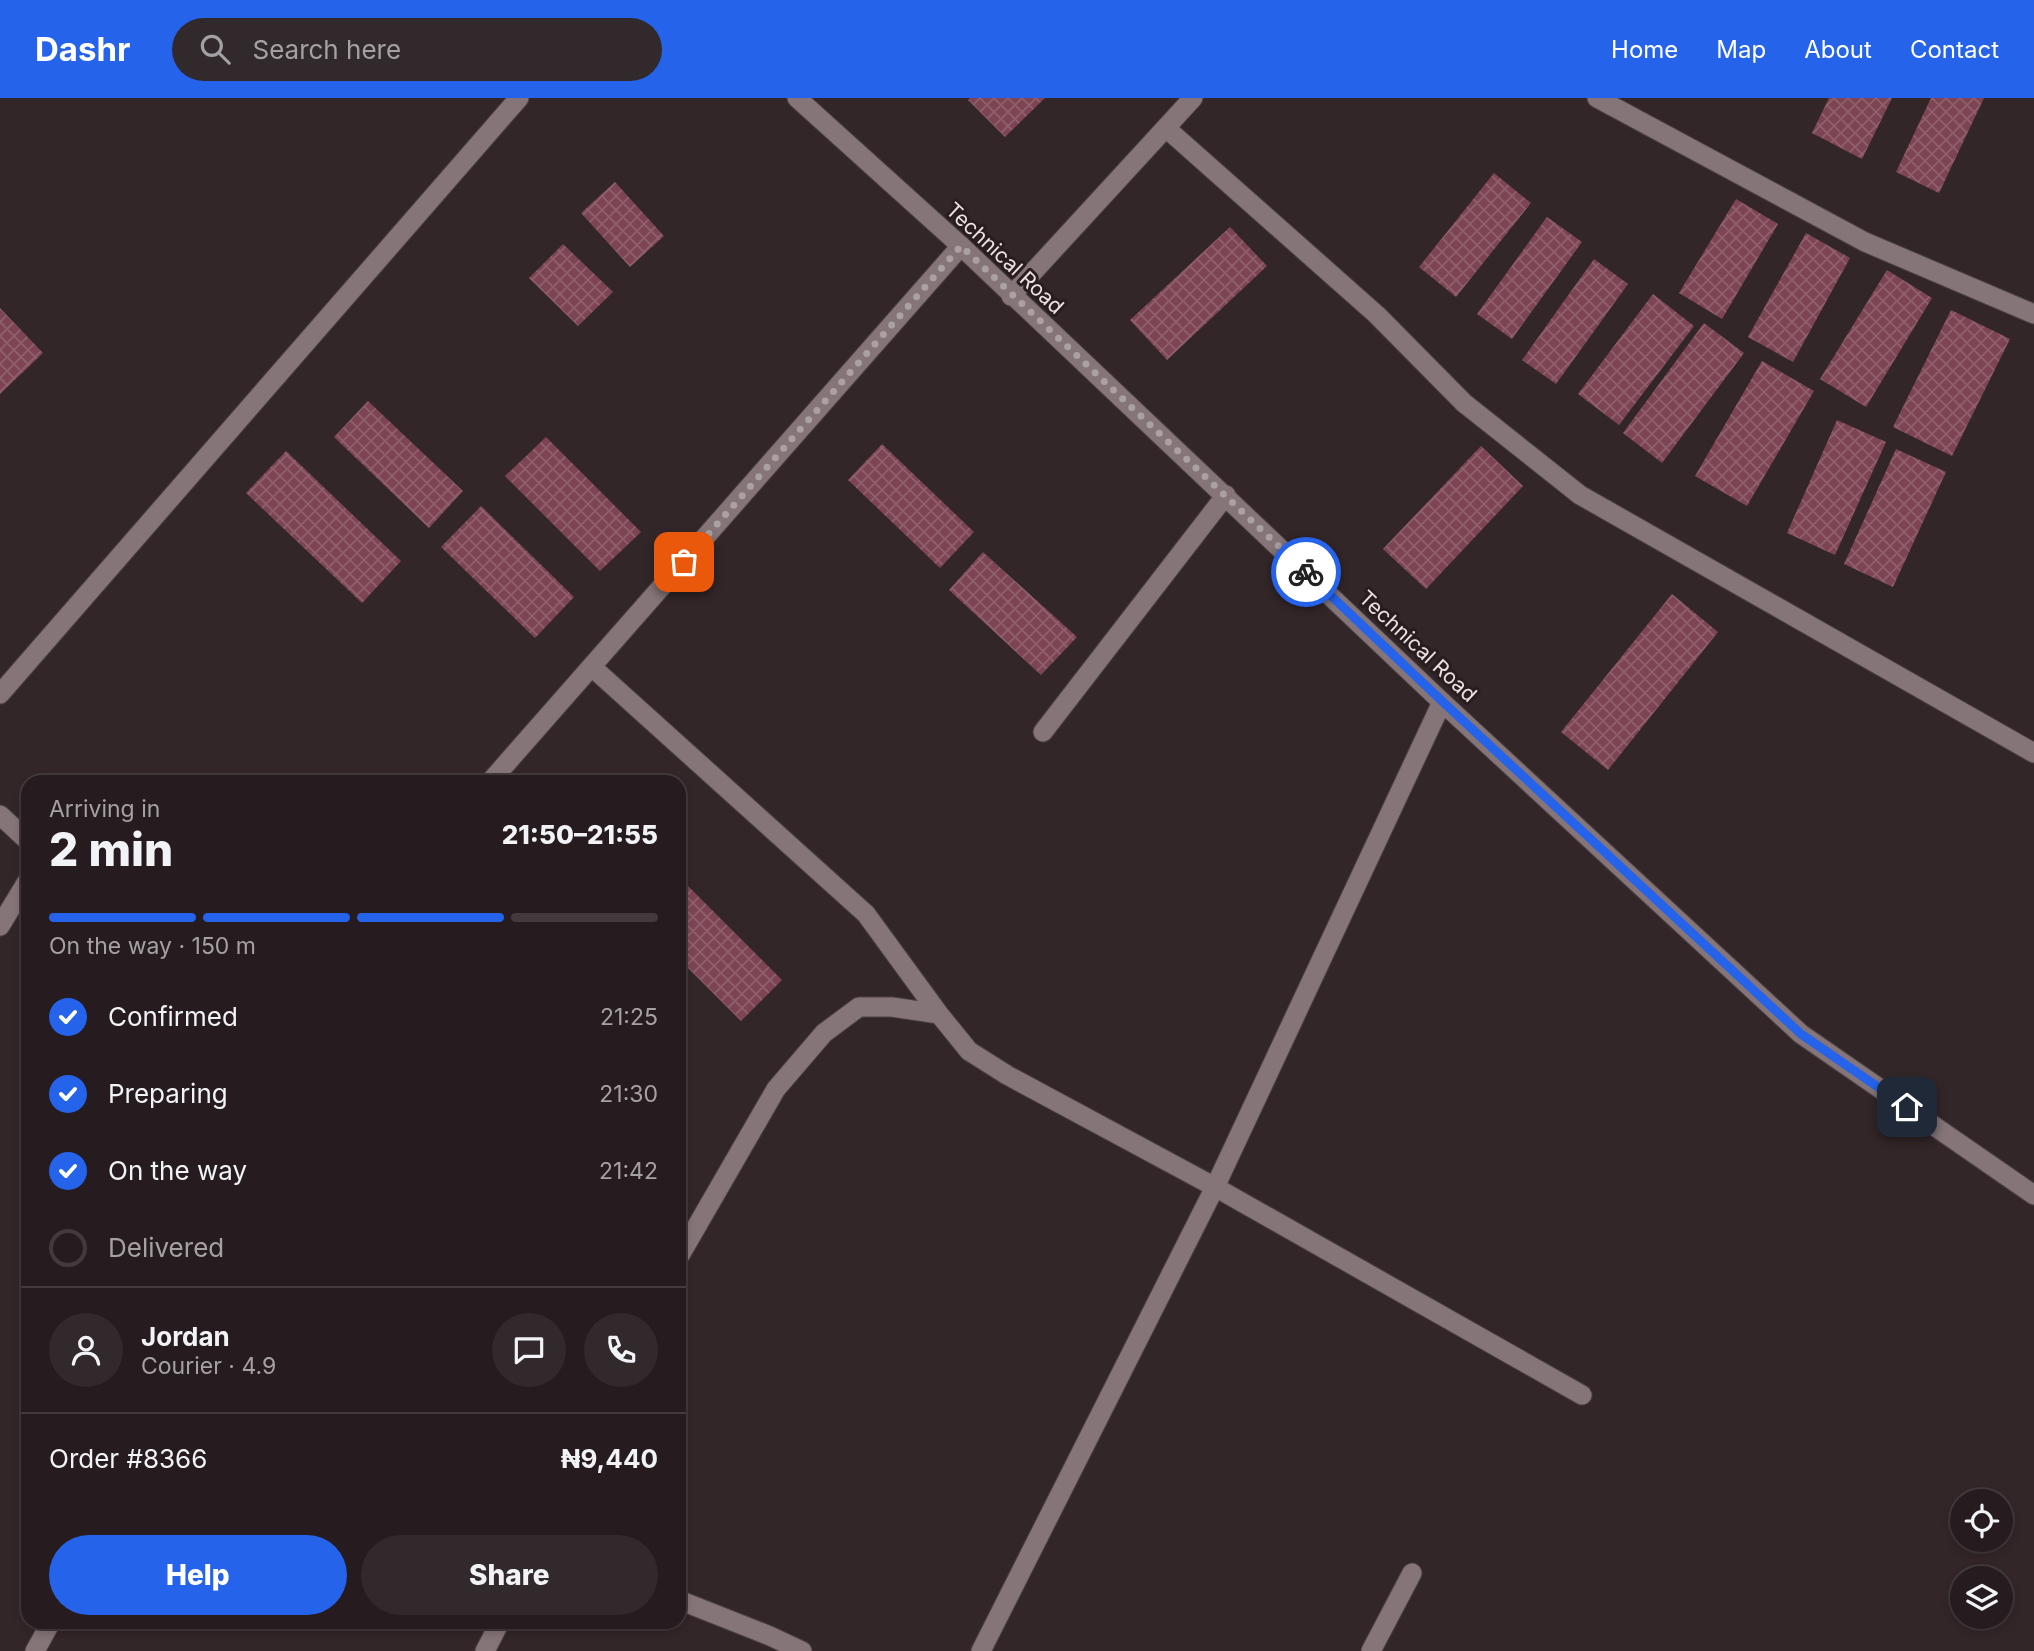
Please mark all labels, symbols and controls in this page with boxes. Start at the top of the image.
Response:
search box [172,18,662,81]
text: Dashr [35,29,130,69]
icon: search [196,30,234,68]
text: Search here [252,34,401,65]
text: Home [1611,35,1678,64]
text: Map [1716,35,1766,64]
text: About [1804,35,1872,64]
text: Contact [1910,35,1999,64]
street label: Technical Road [941,197,1069,319]
pin [654,532,714,592]
courier [1271,537,1341,607]
icon: bag [665,543,703,581]
icon: bike [1287,553,1325,591]
street label: Technical Road [1354,585,1482,707]
text: Arriving in [49,795,160,823]
text: 21:50–21:55 [502,819,658,850]
text: 2 min [49,821,173,877]
text: On the way · 150 m [49,932,256,960]
icon: check [49,998,87,1036]
text: Confirmed [108,1001,238,1032]
text: 21:25 [600,1003,658,1031]
icon: check [49,1075,87,1113]
pin [1877,1077,1937,1137]
text: Preparing [108,1078,228,1109]
text: 21:30 [599,1080,658,1108]
icon: home [1888,1088,1926,1126]
icon: check [49,1152,87,1190]
text: On the way [108,1155,247,1186]
text: 21:42 [599,1157,658,1185]
text: Delivered [108,1232,224,1263]
button: person [49,1313,123,1387]
button: chat [492,1313,566,1387]
button: phone [584,1313,658,1387]
text: Jordan [141,1321,230,1352]
text: Courier · 4.9 [141,1352,276,1380]
text: Order #8366 [49,1443,207,1474]
text: ₦9,440 [561,1443,658,1474]
map controls [1950,1489,2013,1629]
button: locate [1950,1489,2013,1552]
button: Help [49,1535,347,1615]
button: Share [361,1535,658,1615]
button: layers [1950,1566,2013,1629]

